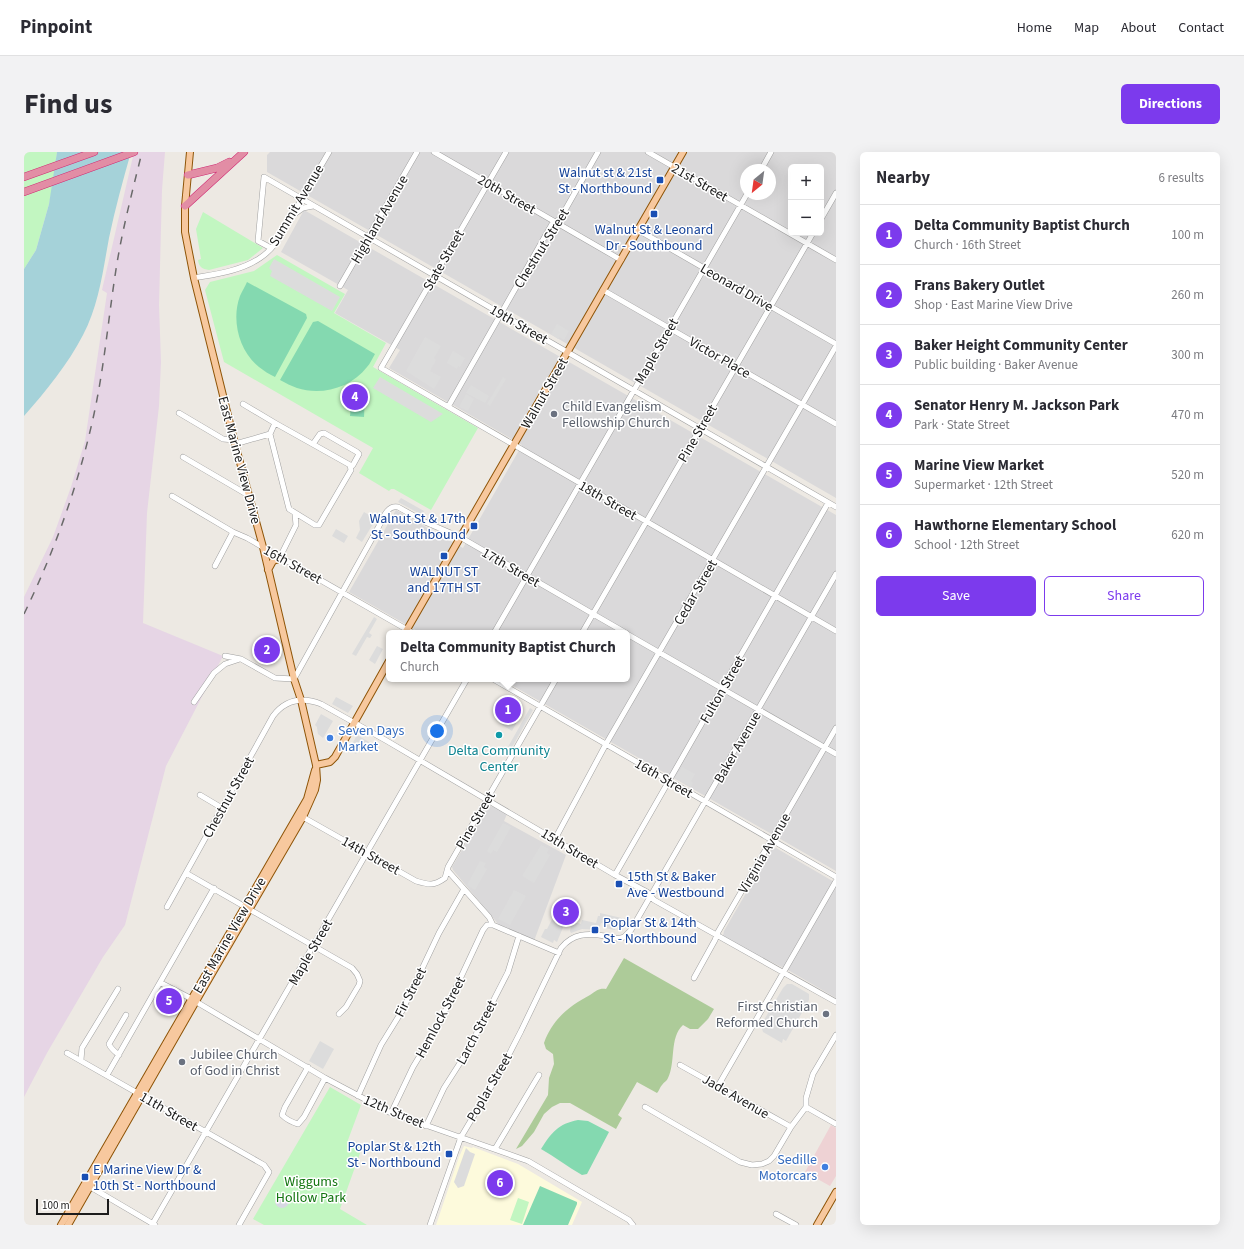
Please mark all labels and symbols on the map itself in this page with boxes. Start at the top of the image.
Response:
street label: 21st Street [668,159,732,207]
street label: Summit Avenue [264,161,329,250]
place label: Walnut st & 21st St - Northbound [558,163,652,199]
north arrow [740,164,776,200]
street label: 20th Street [474,170,540,220]
street label: Highland Avenue [346,171,413,267]
marker: Walnut st & 21st St - Northbound [655,175,665,185]
street label: Chestnut Street [509,205,575,292]
marker: Walnut St & Leonard Dr - Southbound [649,209,659,219]
place label: Walnut St & Leonard Dr - Southbound [595,220,713,256]
street label: State Street [418,226,470,295]
street label: Leonard Drive [696,259,777,317]
street label: 19th Street [486,300,552,350]
street label: Maple Street [630,314,684,388]
street label: Victor Place [685,332,754,384]
street label: Walnut Street [516,354,573,433]
pin: 4 [342,382,368,412]
street label: East Marine View Drive [212,394,266,526]
place label: Child Evangelism Fellowship Church [562,397,670,433]
street label: Pine Street [673,401,723,466]
marker: Child Evangelism Fellowship Church [549,409,559,419]
street label: 18th Street [575,476,641,526]
place label: Walnut St & 17th St - Southbound [370,509,466,545]
marker: Walnut St & 17th St - Southbound [469,521,479,531]
street label: 16th Street [260,541,326,589]
street label: 17th Street [478,543,544,593]
marker: WALNUT ST and 17TH ST [439,551,449,561]
street label: Cedar Street [669,556,723,629]
place label: WALNUT ST and 17TH ST [407,562,481,598]
pin: 2 [254,635,280,665]
street label: Fulton Street [695,652,751,727]
pin: 1 [495,695,521,725]
street label: Baker Avenue [709,708,766,787]
place label: Seven Days Market [338,721,405,757]
your location [427,721,447,741]
marker: Delta Community Center [494,730,504,740]
marker: Seven Days Market [325,733,335,743]
place label: Delta Community Center [448,741,551,777]
street label: Chestnut Street [198,753,260,842]
street label: 16th Street [631,754,697,804]
street label: Pine Street [451,788,501,853]
street label: Virginia Avenue [734,809,796,897]
street label: 15th Street [537,824,602,874]
street label: 14th Street [338,832,404,880]
place label: 15th St & Baker Ave - Westbound [627,867,725,903]
street label: East Marine View Drive [188,874,271,997]
marker: 15th St & Baker Ave - Westbound [614,879,624,889]
pin: 3 [553,897,579,927]
place label: Poplar St & 14th St - Northbound [603,913,697,949]
street label: Maple Street [284,915,338,989]
marker: Poplar St & 14th St - Northbound [590,925,600,935]
street label: Fir Street [390,964,432,1021]
street label: Hemlock Street [411,973,471,1062]
pin: 5 [156,986,182,1016]
street label: Larch Street [452,996,502,1068]
place label: First Christian Reformed Church [716,997,818,1033]
marker: First Christian Reformed Church [821,1009,831,1019]
place label: Jubilee Church of God in Christ [190,1045,280,1081]
street label: Poplar Street [462,1049,518,1126]
marker: Jubilee Church of God in Christ [177,1057,187,1067]
street label: Jade Avenue [698,1070,773,1124]
street label: 11th Street [136,1087,202,1137]
street label: 12th Street [360,1090,427,1134]
place label: Poplar St & 12th St - Northbound [347,1137,441,1173]
marker: Poplar St & 12th St - Northbound [444,1149,454,1159]
place label: Sedille Motorcars [759,1150,817,1186]
place label: E Marine View Dr & 10th St - Northbound [93,1160,216,1196]
marker: Sedille Motorcars [820,1162,830,1172]
pin: 6 [487,1168,513,1198]
marker: E Marine View Dr & 10th St - Northbound [80,1172,90,1182]
park label: Wiggums Hollow Park [276,1172,346,1208]
scale bar [36,1197,109,1216]

